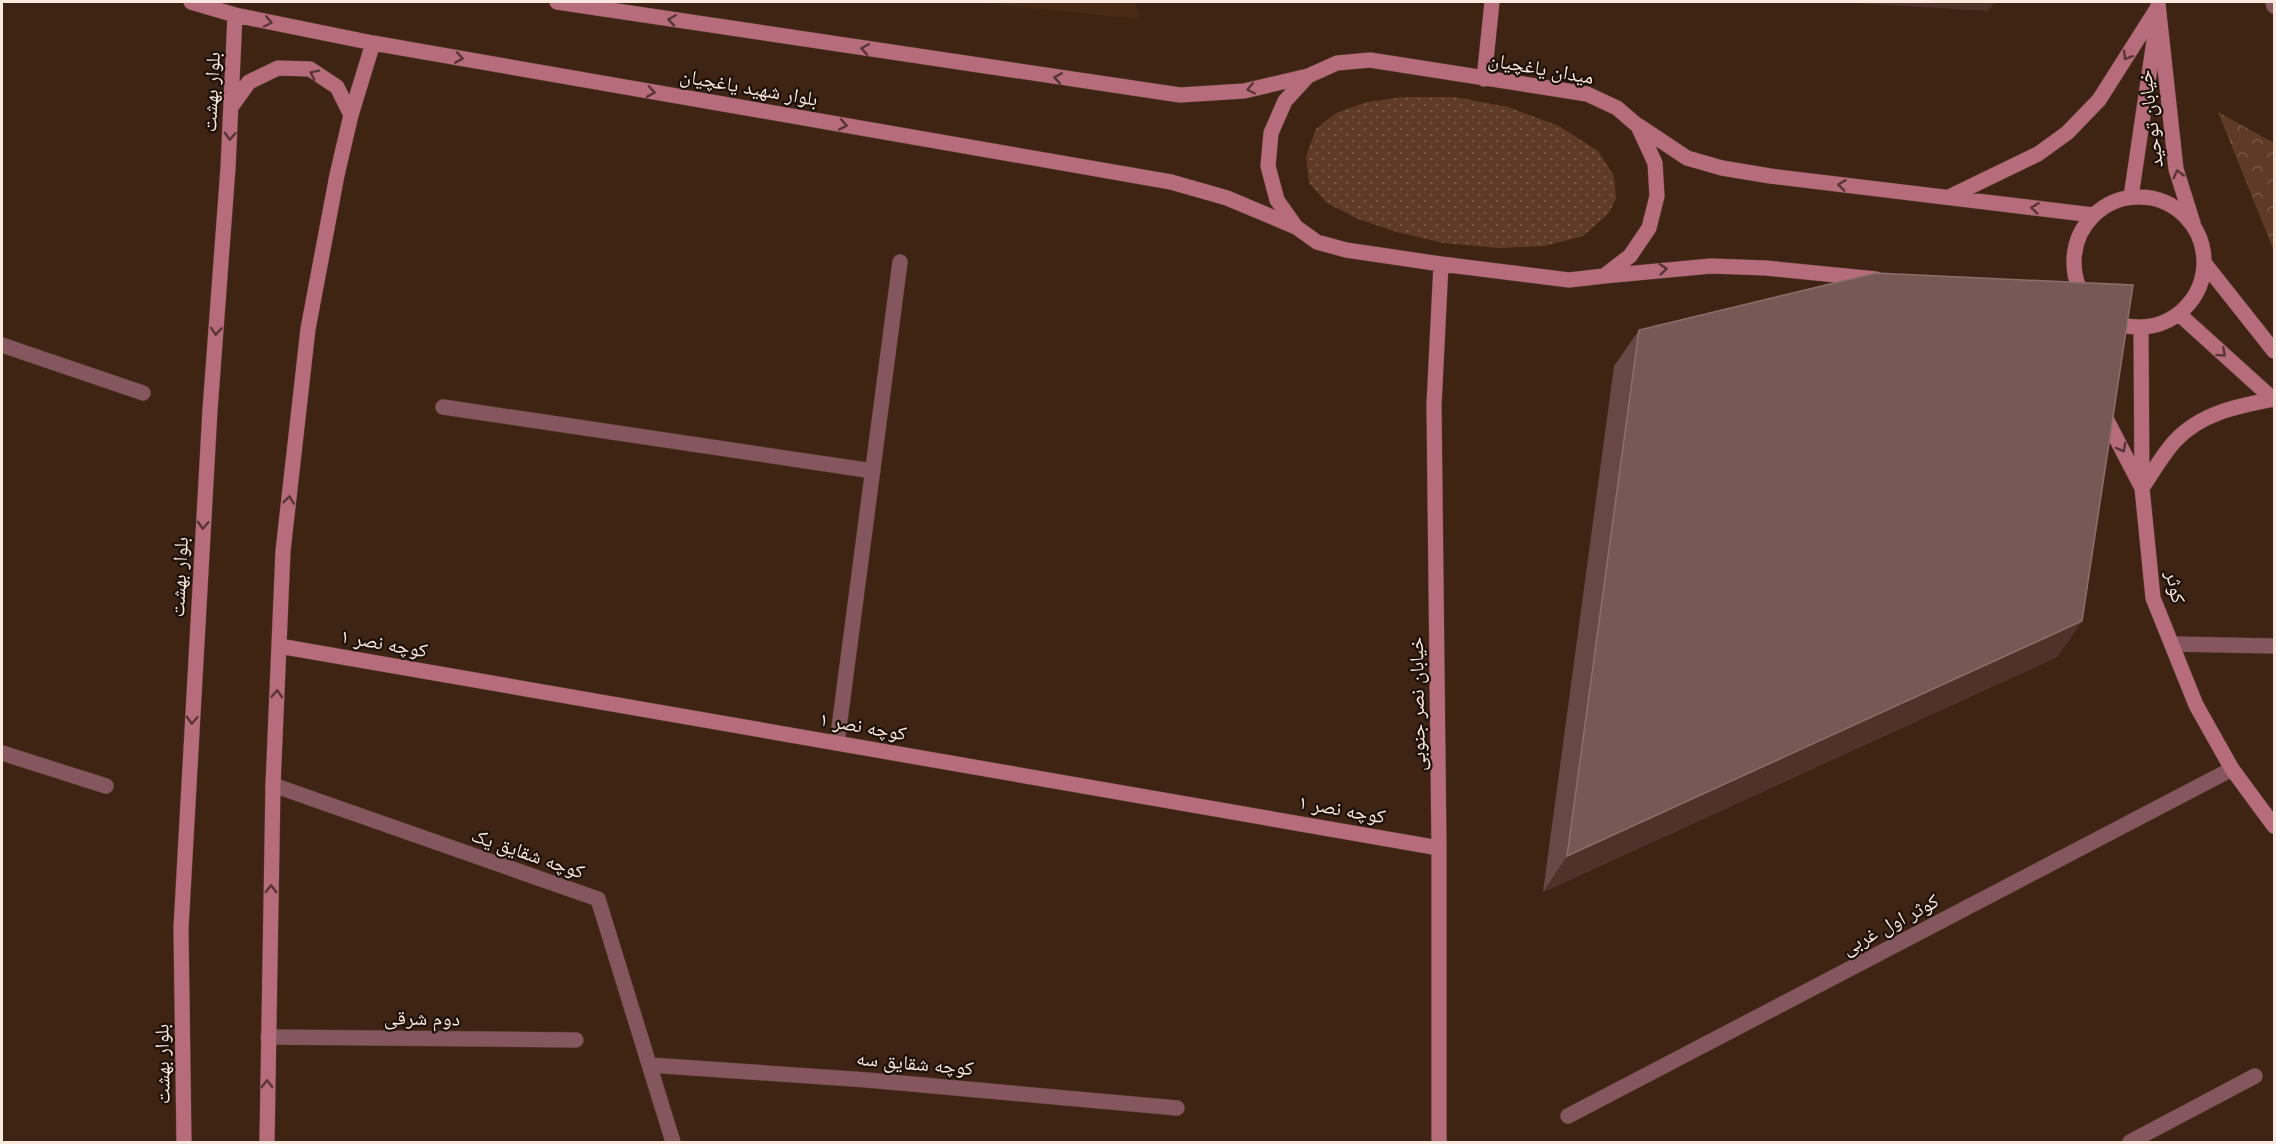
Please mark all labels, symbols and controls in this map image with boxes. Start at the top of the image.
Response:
one-way arrow [262,14,272,27]
one-way arrow [668,14,677,26]
one-way arrow [860,43,870,56]
street label: میدان یاغچیان [1486,47,1596,89]
one-way arrow [2123,50,2134,61]
street label: بلوار بهشت [197,51,225,133]
one-way arrow [454,52,464,64]
street label: بلوار شهید یاغچیان [678,63,820,111]
one-way arrow [309,69,320,81]
street label: خیابان توحید [2132,69,2168,169]
one-way arrow [1053,73,1062,85]
one-way arrow [1246,82,1256,95]
one-way arrow [647,85,656,97]
one-way arrow [838,118,848,131]
one-way arrow [223,132,236,141]
one-way arrow [2173,169,2185,180]
one-way arrow [1837,179,1846,191]
one-way arrow [2031,202,2040,215]
one-way arrow [1658,263,1667,276]
one-way arrow [210,326,223,335]
one-way arrow [2216,346,2226,357]
one-way arrow [2114,441,2126,452]
one-way arrow [282,495,295,504]
one-way arrow [197,521,210,530]
street label: بلوار بهشت [165,536,193,618]
street label: کوثر [2161,568,2191,605]
street label: کوچه نصر ۱ [339,624,429,662]
street label: خیابان نصر جنوبی [1404,636,1430,771]
one-way arrow [271,690,284,699]
street label: کوچه نصر ۱ [818,707,908,745]
one-way arrow [186,716,199,725]
street label: کوچه نصر ۱ [1297,790,1387,828]
street label: کوچه شقایق یک [468,822,588,884]
one-way arrow [265,885,277,894]
street label: کوثر اول غربی [1837,888,1943,960]
street label: دوم شرقی [384,1005,460,1033]
street label: بلوار بهشت [149,1024,175,1104]
street label: کوچه شقایق سه [855,1046,975,1080]
one-way arrow [261,1080,273,1089]

